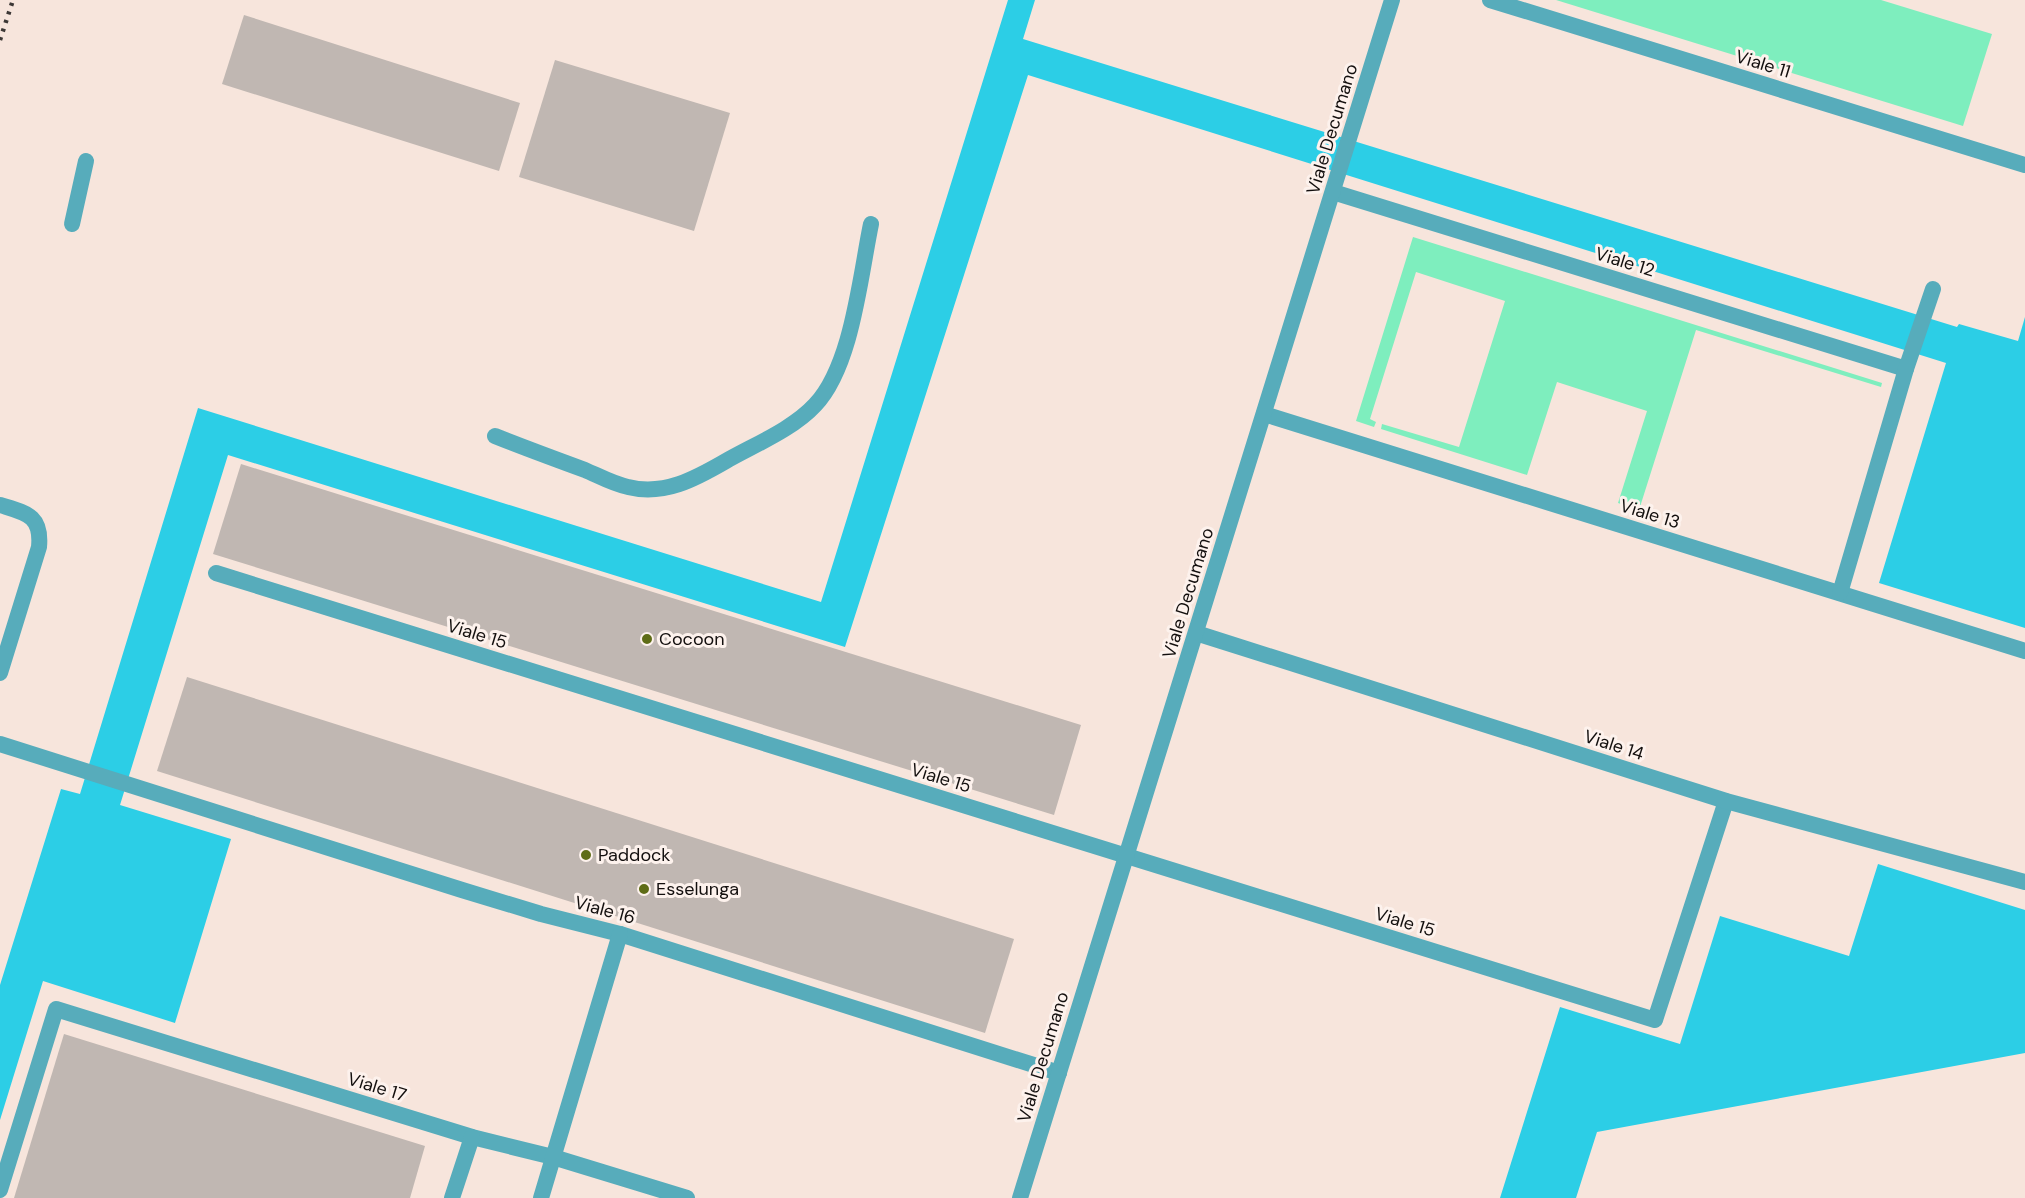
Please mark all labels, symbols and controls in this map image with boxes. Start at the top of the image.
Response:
street label: Viale 11 [1733,44,1793,84]
street label: Viale Decumano [1301,61,1363,197]
street label: Viale 12 [1592,242,1658,282]
street label: Viale 13 [1617,494,1683,534]
street label: Viale Decumano [1157,525,1219,661]
street label: Viale 15 [444,613,510,655]
place label: Cocoon [659,627,725,651]
marker: Cocoon [640,632,654,646]
street label: Viale 14 [1581,724,1647,766]
street label: Viale 15 [908,757,974,799]
place label: Paddock [598,843,670,867]
marker: Paddock [579,848,593,862]
place label: Esselunga [656,877,739,901]
marker: Esselunga [637,882,651,896]
street label: Viale 16 [572,890,638,930]
street label: Viale 15 [1372,901,1438,943]
street label: Viale Decumano [1012,989,1074,1125]
street label: Viale 17 [345,1067,409,1107]

